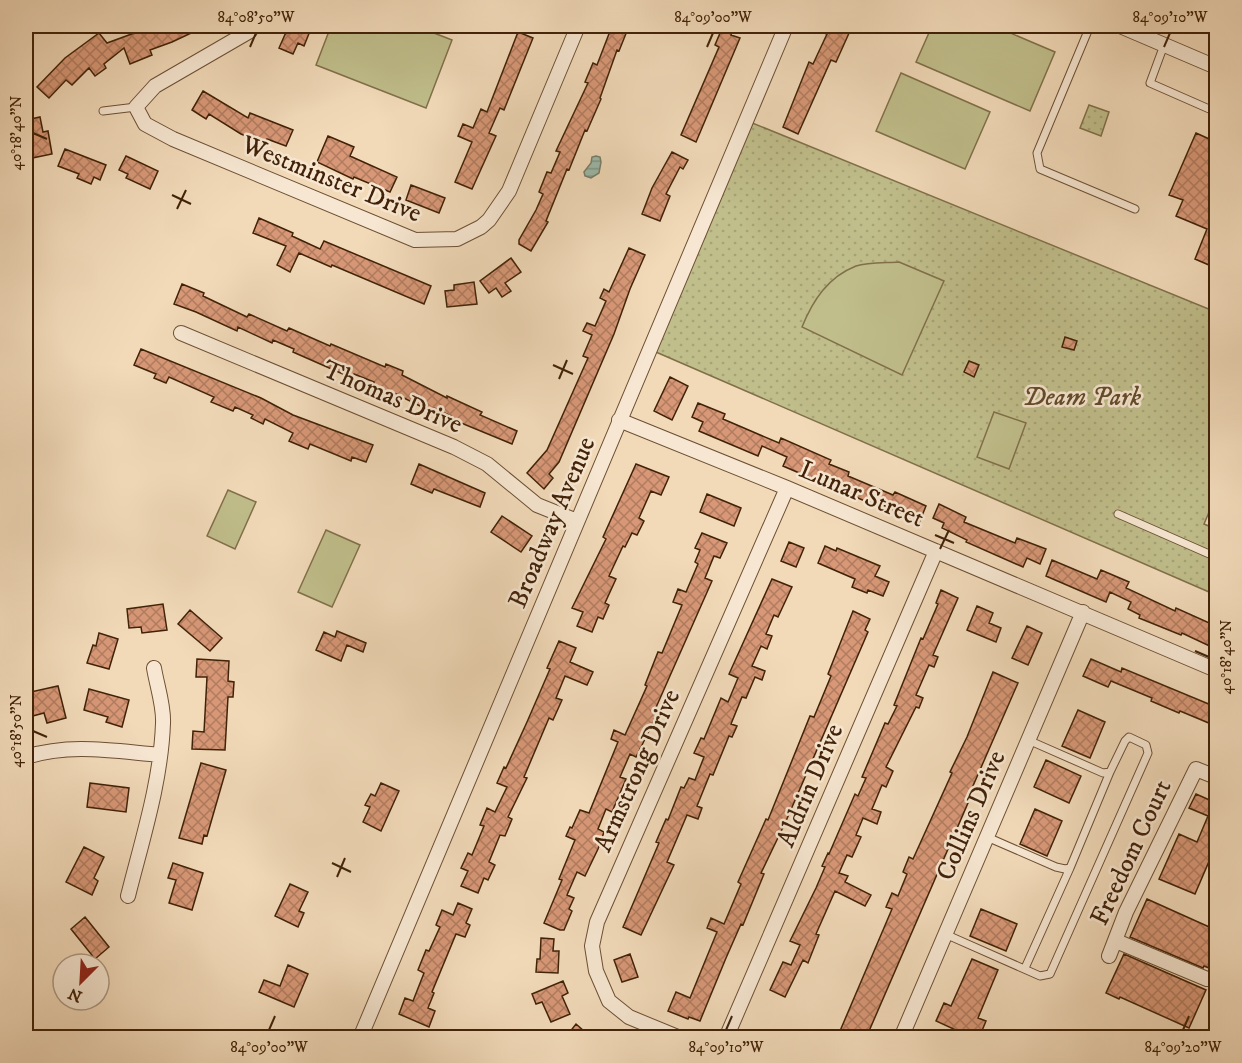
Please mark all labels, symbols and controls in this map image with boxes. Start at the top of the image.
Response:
text: 84°08'50"W [217,8,295,27]
text: 84°09'00"W [674,8,752,27]
text: 84°09'10"W [1132,8,1208,27]
text: 40°18'40"N [7,96,26,170]
street label: Westminster Drive [236,128,426,230]
street label: Thomas Drive [318,353,467,442]
park label: Deam Park [1023,381,1141,414]
street label: Broadway Avenue [501,432,603,613]
street label: Lunar Street [794,453,929,535]
text: 40°18'40"N [1217,620,1236,694]
street label: Armstrong Drive [587,684,688,857]
text: 40°18'50"N [7,694,26,768]
street label: Aldrin Drive [770,719,851,852]
street label: Collins Drive [929,746,1014,885]
street label: Freedom Court [1083,774,1180,931]
north arrow [51,952,111,1012]
text: N [65,983,85,1007]
text: 84°09'00"W [230,1038,308,1057]
text: 84°09'10"W [688,1038,764,1057]
text: 84°09'20"W [1145,1038,1222,1057]

